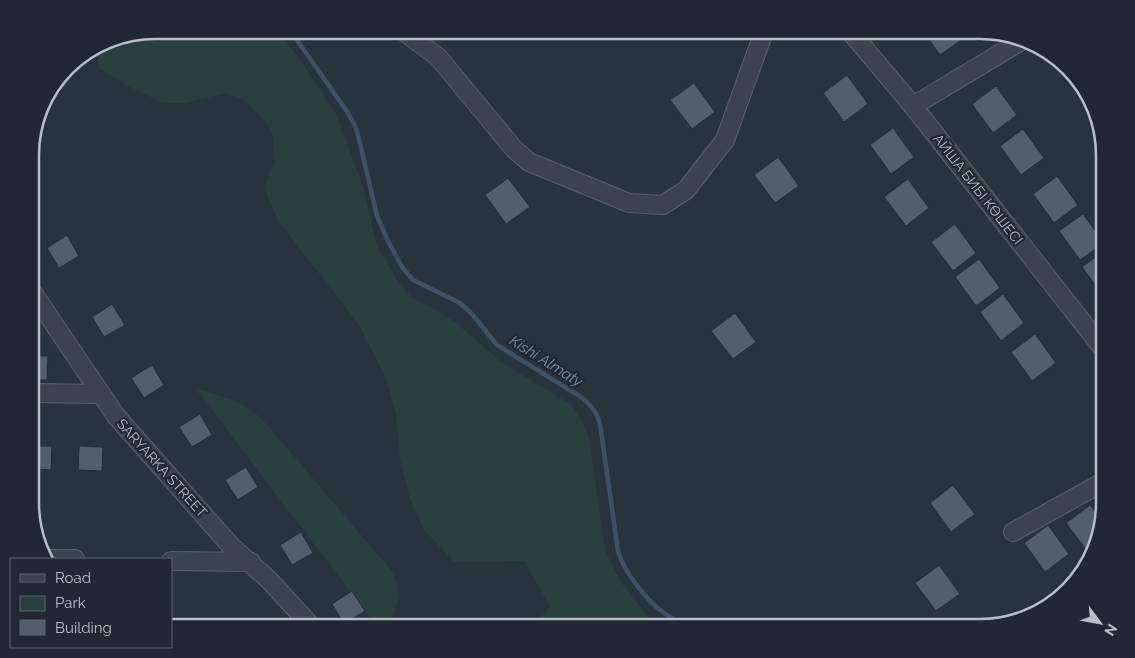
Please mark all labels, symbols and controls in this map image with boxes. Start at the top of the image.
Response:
street label: АЙША БИБІ КӨШЕСІ [930,130,1027,247]
water label: Kіshі Almaty [506,331,586,391]
street label: SARYARKA STREET [114,416,211,521]
legend [10,558,172,648]
text: Road [55,569,91,587]
text: Park [55,594,86,612]
north arrow [1075,598,1125,648]
text: Building [55,619,112,637]
text: N [1101,621,1121,639]

